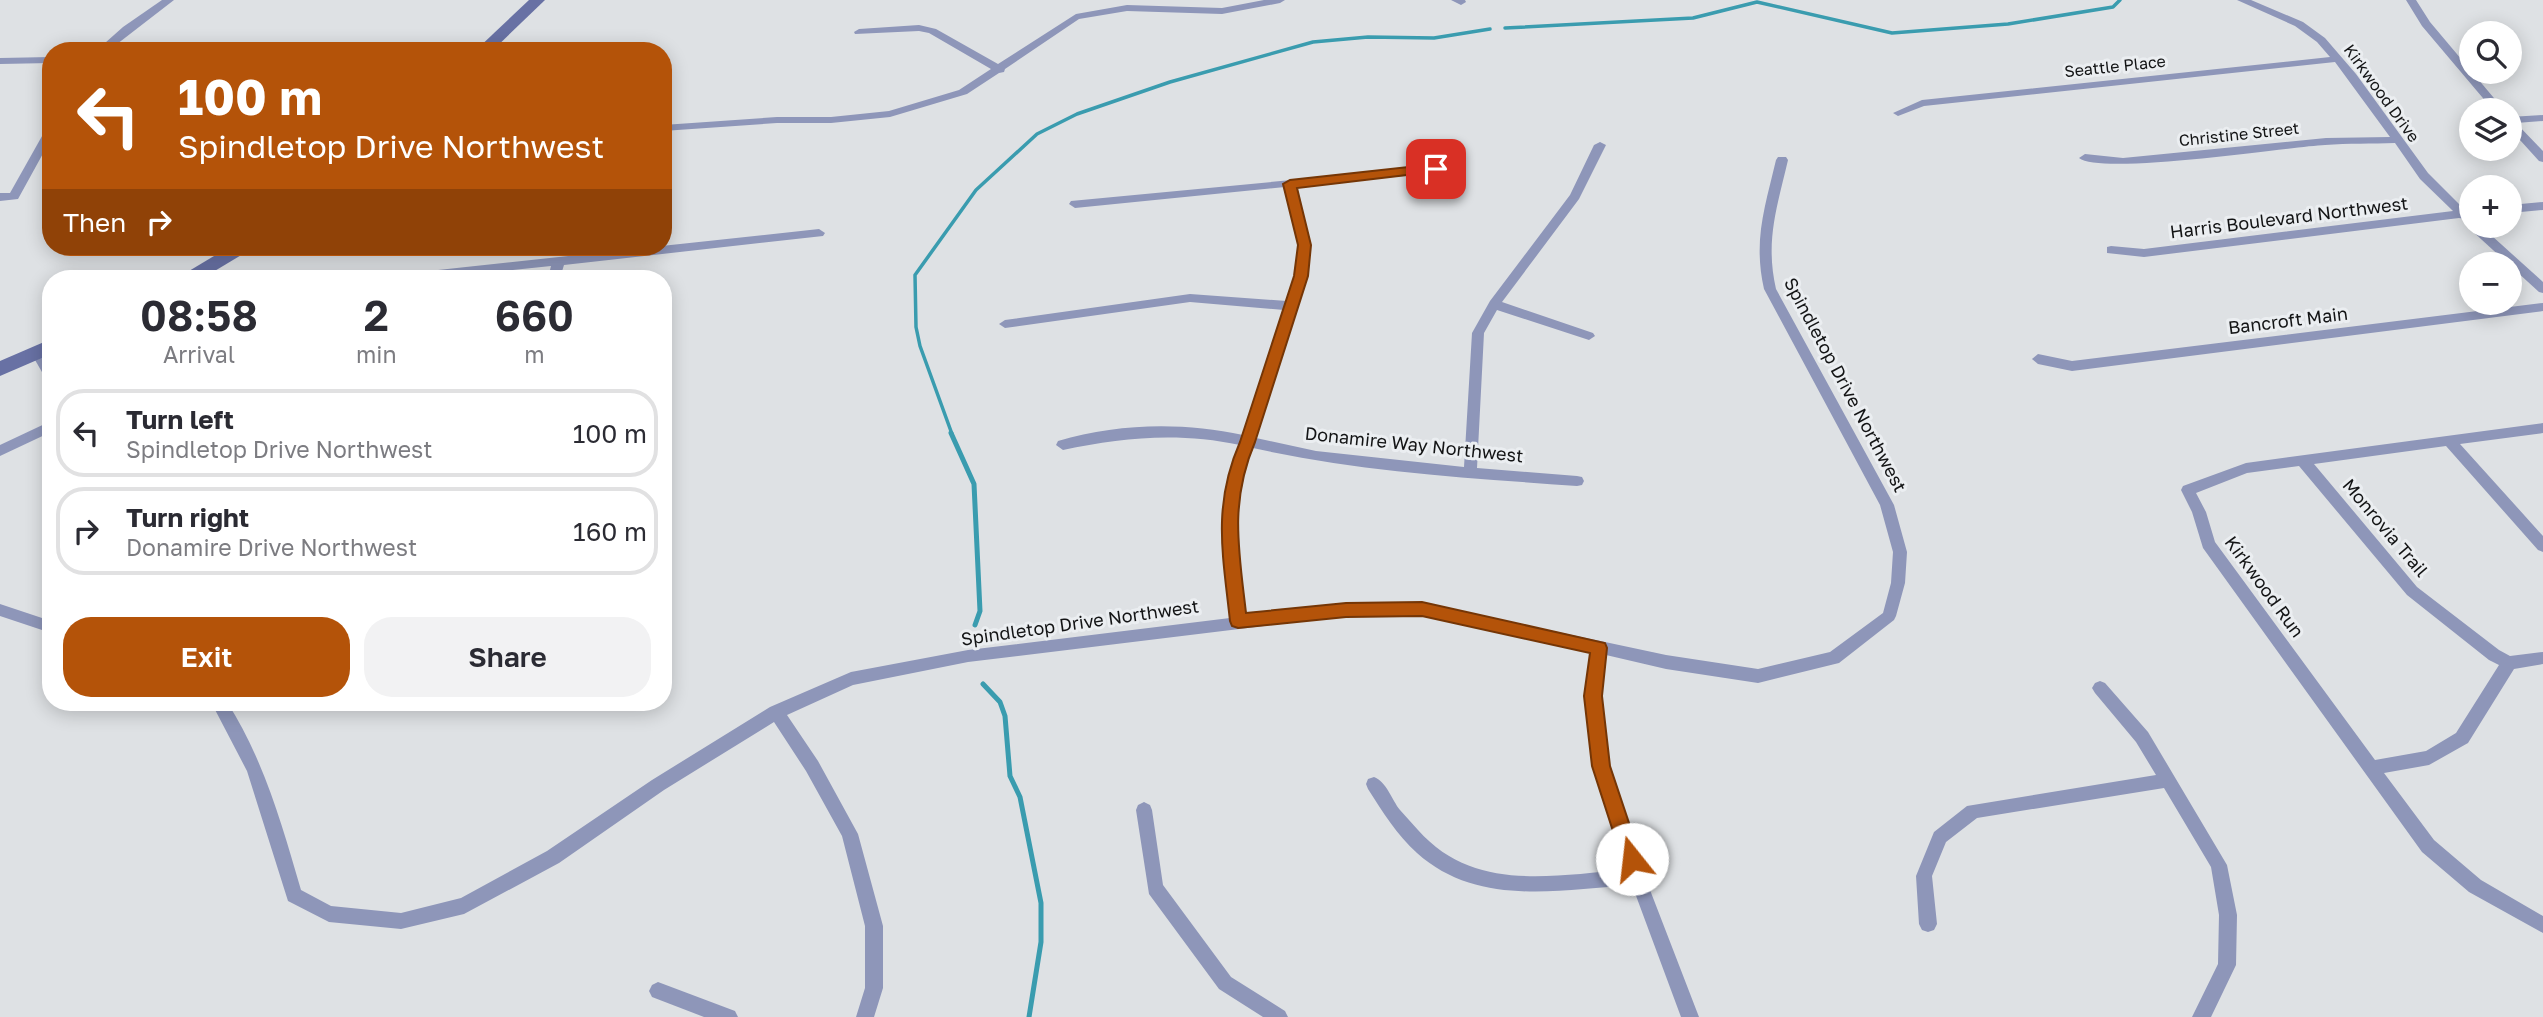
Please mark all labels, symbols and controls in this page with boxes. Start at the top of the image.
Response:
map controls [2459,21,2522,315]
button: search [2459,21,2522,84]
street label: Kirkwood Drive [2340,40,2424,146]
street label: Seattle Place [2063,51,2167,81]
text: 100 m [178,67,322,126]
icon: left [63,70,154,161]
button: layers [2459,98,2522,161]
street label: Christine Street [2178,118,2300,150]
text: Spindletop Drive Northwest [178,127,604,165]
pin [1406,139,1466,199]
icon: arrive [1417,150,1455,188]
button: + [2459,175,2522,238]
street label: Harris Boulevard Northwest [2169,191,2409,243]
icon: right [140,203,178,241]
text: Then [63,207,126,238]
button: − [2459,252,2522,315]
street label: Spindletop Drive Northwest [1780,274,1912,496]
text: 08:58 [140,290,258,340]
text: 2 [364,290,389,340]
text: 660 [495,290,574,340]
street label: Bancroft Main [2227,302,2349,338]
text: Arrival [163,340,235,368]
text: min [356,340,397,368]
text: m [524,340,544,368]
text: Turn left [126,404,234,435]
icon: left [67,414,105,452]
text: 100 m [573,418,647,449]
street label: Donamire Way Northwest [1304,422,1524,466]
text: Spindletop Drive Northwest [126,435,432,463]
street label: Monrovia Trail [2338,474,2433,581]
text: Turn right [126,502,249,533]
icon: right [67,512,105,550]
text: 160 m [573,516,647,547]
street label: Kirkwood Run [2221,531,2309,641]
text: Donamire Drive Northwest [126,533,417,561]
street label: Spindletop Drive Northwest [960,594,1200,650]
button: Exit [63,617,350,697]
button: Share [364,617,651,697]
position arrow [1595,822,1669,896]

